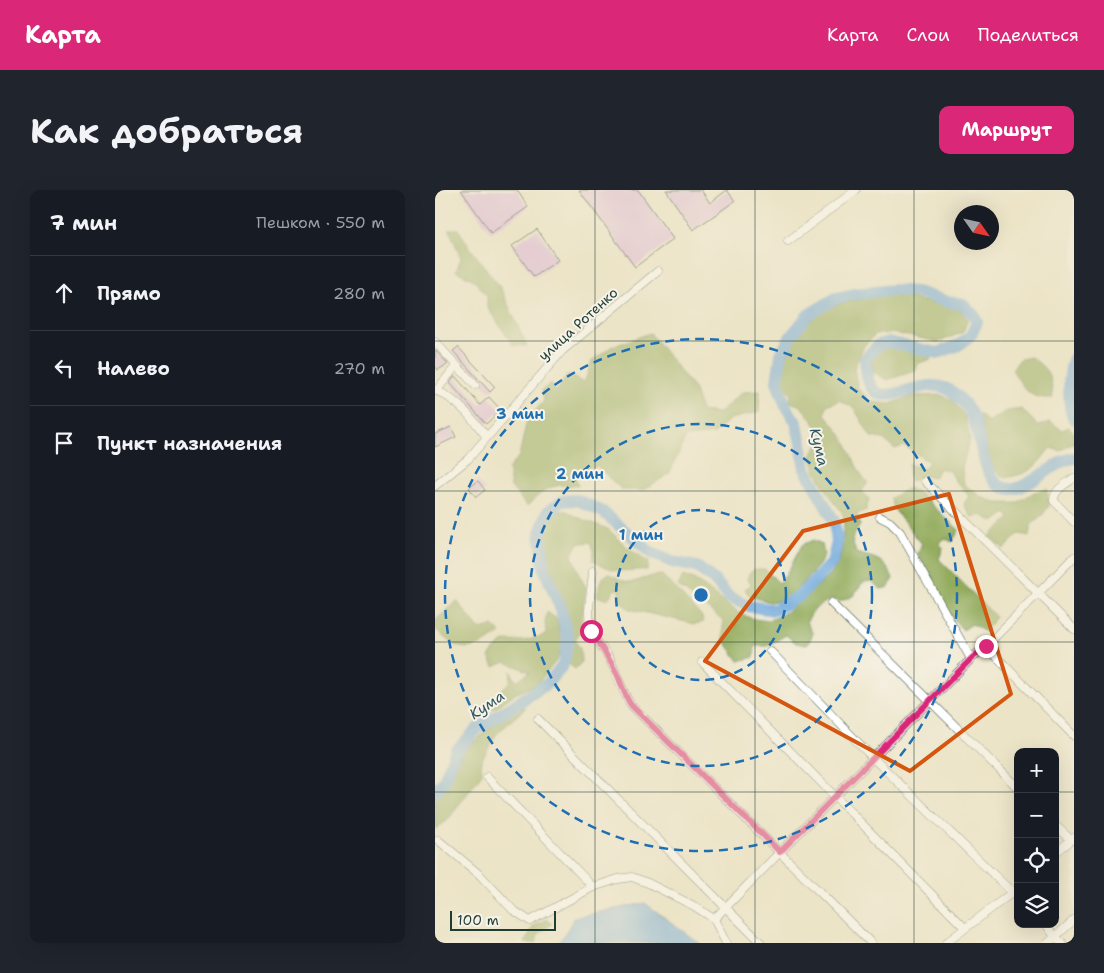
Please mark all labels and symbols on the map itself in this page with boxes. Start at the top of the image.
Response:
north arrow [954,205,999,250]
street label: улица Ротенко [534,284,622,364]
text: 3 мин [496,404,544,424]
water label: Кума [805,426,833,468]
text: 2 мин [556,464,604,484]
text: 1 мин [619,525,663,545]
centre of rings [692,586,710,604]
route start [580,620,603,643]
route end [975,635,998,658]
water label: Кума [465,686,509,724]
scale bar [450,908,556,931]

